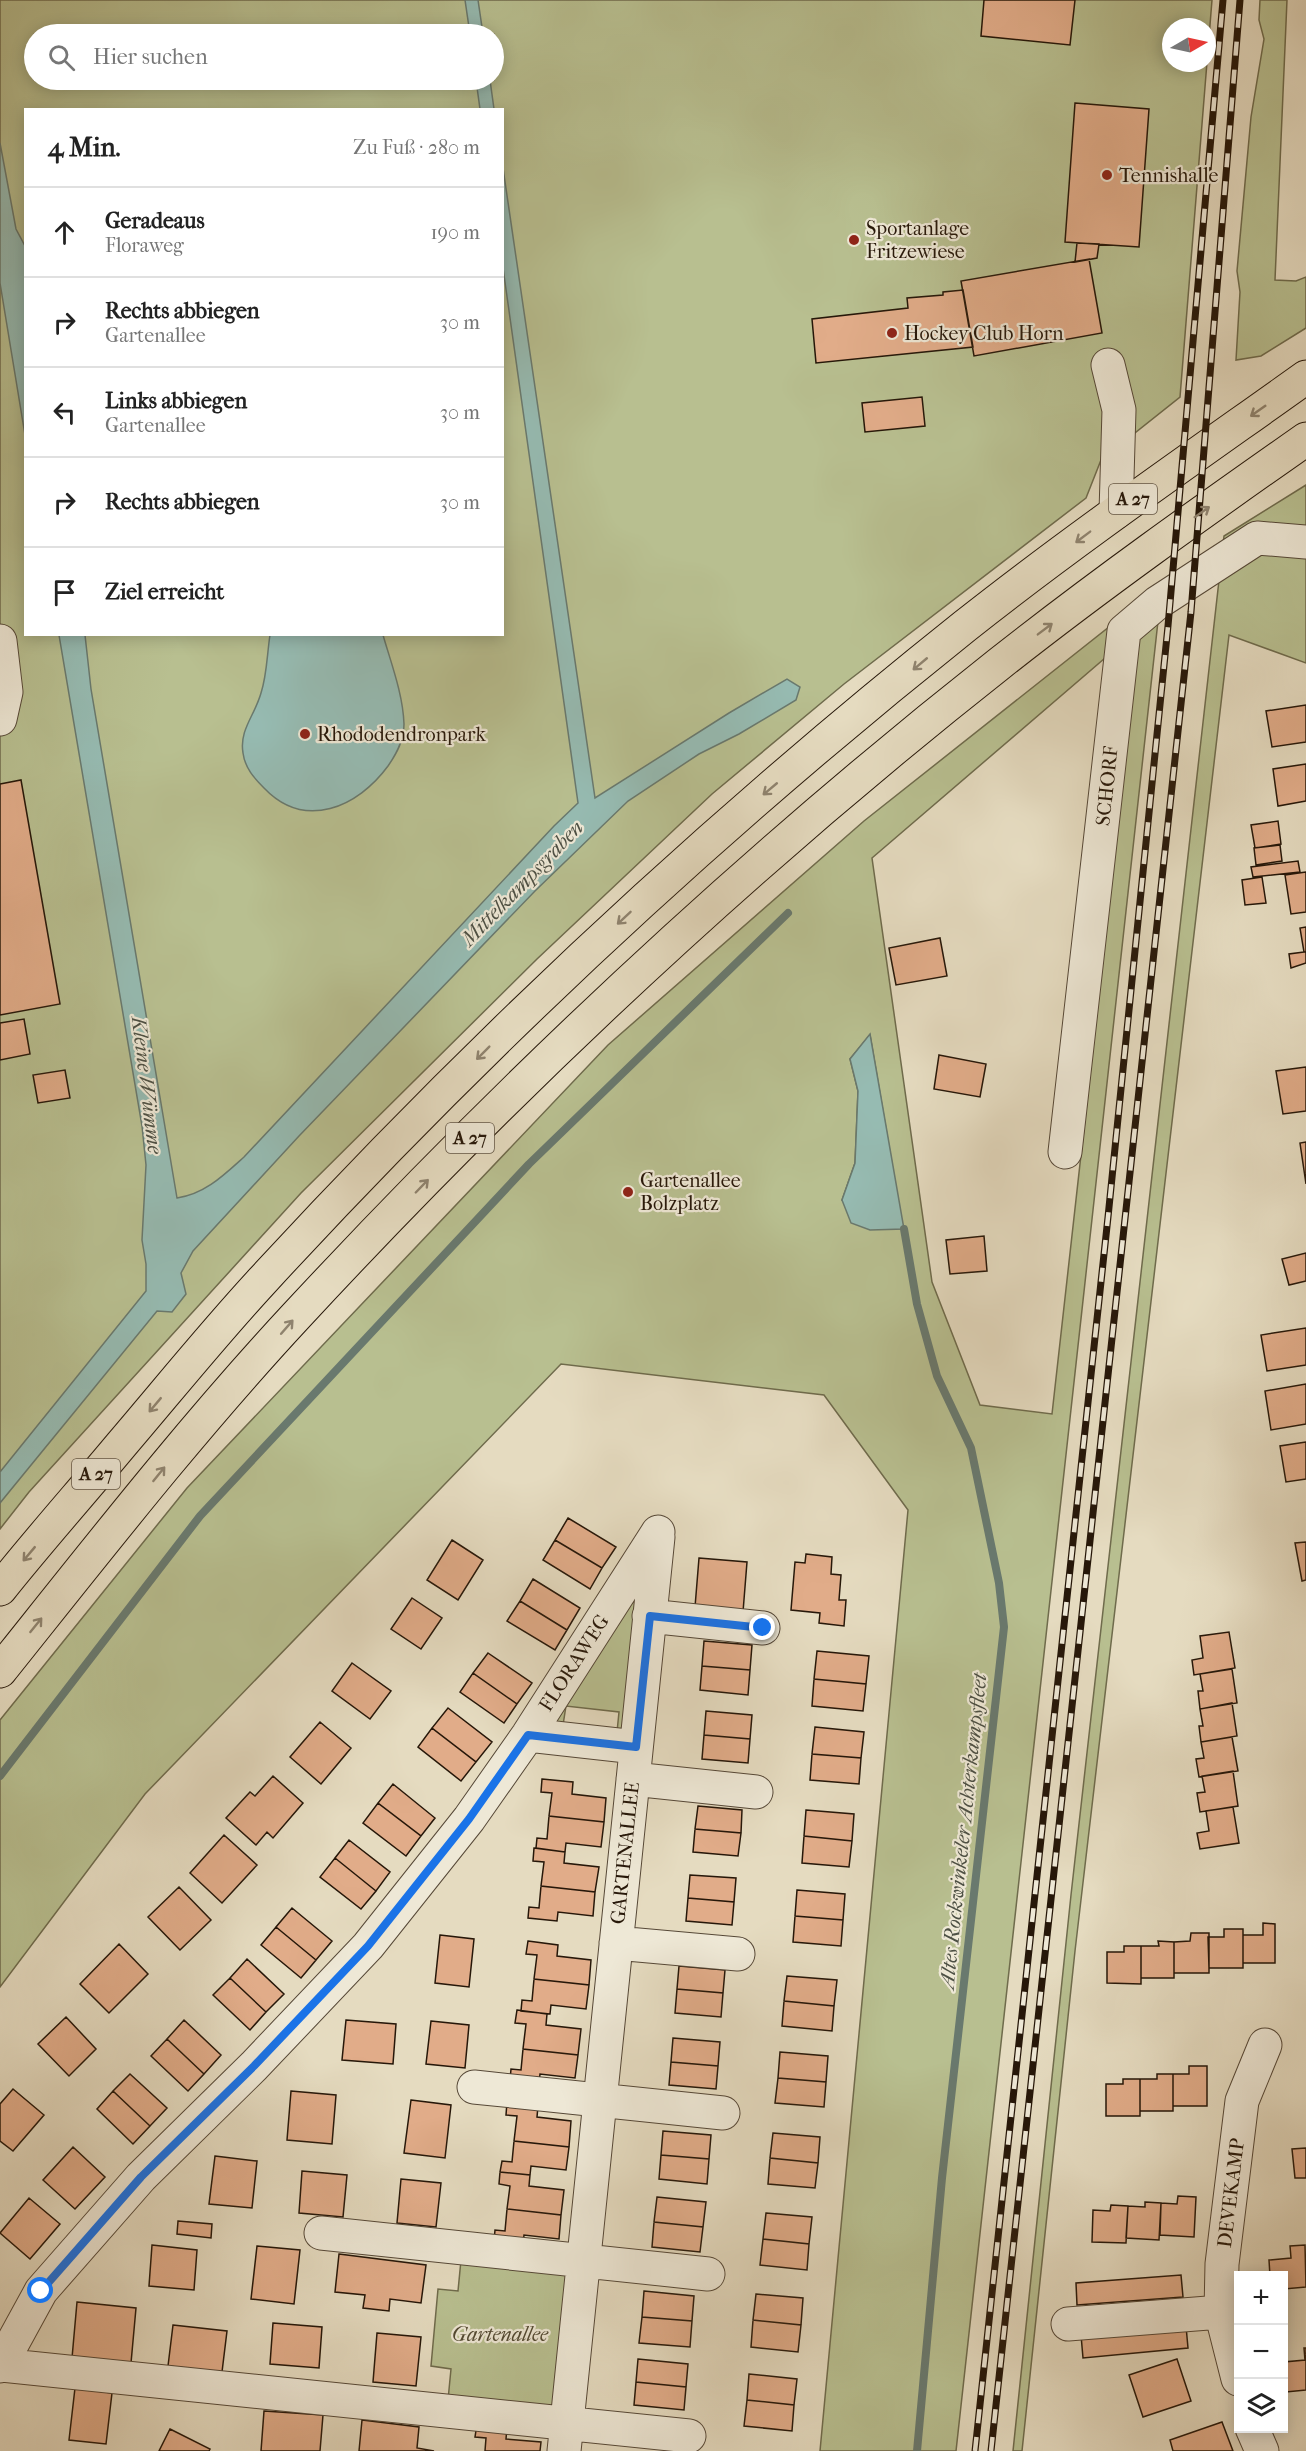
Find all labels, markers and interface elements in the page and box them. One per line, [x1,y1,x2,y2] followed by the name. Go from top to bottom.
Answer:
[1162,18,1216,72] north arrow
[24,24,504,90] search box
[45,41,78,74] icon: search
[93,44,208,70] text: Hier suchen
[48,132,121,163] text: 4 Min.
[353,136,480,159] text: Zu Fuß · 280 m
[1119,164,1219,187] place label: Tennishalle
[1100,168,1114,182] marker: Tennishalle
[105,208,205,234] text: Geradeaus
[48,216,81,249] icon: ahead
[866,217,969,263] place label: Sportanlage Fritzewiese
[430,221,480,244] text: 190 m
[847,233,861,247] marker: Sportanlage Fritzewiese
[105,234,184,257] text: Floraweg
[105,298,260,324] text: Rechts abbiegen
[48,306,81,339] icon: right
[440,311,480,334] text: 30 m
[904,322,1064,345] place label: Hockey Club Horn
[105,324,206,347] text: Gartenallee
[885,326,899,340] marker: Hockey Club Horn
[105,388,247,414] text: Links abbiegen
[48,396,81,429] icon: left
[440,401,480,424] text: 30 m
[1251,405,1267,417] one-way arrow
[105,414,206,437] text: Gartenallee
[1109,484,1157,514] road number: A 27
[48,486,81,519] icon: right
[105,489,260,515] text: Rechts abbiegen
[440,491,480,514] text: 30 m
[1193,506,1209,518] one-way arrow
[1075,531,1091,543] one-way arrow
[48,576,81,609] icon: arrive
[105,579,224,605] text: Ziel erreicht
[1037,623,1053,635] one-way arrow
[913,657,928,671] one-way arrow
[317,723,486,746] place label: Rhododendronpark
[298,727,312,741] marker: Rhododendronpark
[1091,745,1123,827] street label: SCHORF
[762,782,778,795] one-way arrow
[455,815,588,952] water label: Mittelkampsgraben
[616,911,631,925] one-way arrow
[126,1013,167,1156] water label: Kleine Wümme
[476,1046,491,1061] one-way arrow
[446,1123,494,1153] road number: A 27
[640,1169,741,1215] place label: Gartenallee Bolzplatz
[415,1179,430,1194] one-way arrow
[621,1185,635,1199] marker: Gartenallee Bolzplatz
[280,1320,294,1335] one-way arrow
[148,1397,162,1412] one-way arrow
[72,1459,120,1489] road number: A 27
[153,1466,166,1482] one-way arrow
[22,1546,36,1561] one-way arrow
[534,1610,614,1716] street label: FLORAWEG
[749,1614,775,1640] route end
[30,1618,43,1634] one-way arrow
[934,1671,992,1993] water label: Altes Rockwinkeler Achterkampsfleet
[606,1781,644,1925] street label: GARTENALLEE
[1213,2137,1249,2249] street label: DEVEKAMP
[1234,2271,1288,2433] map controls
[1234,2271,1288,2325] button: +
[27,2277,53,2303] route start
[452,2323,549,2346] park label: Gartenallee
[1234,2325,1288,2379] button: −
[1234,2379,1288,2433] button: layers

